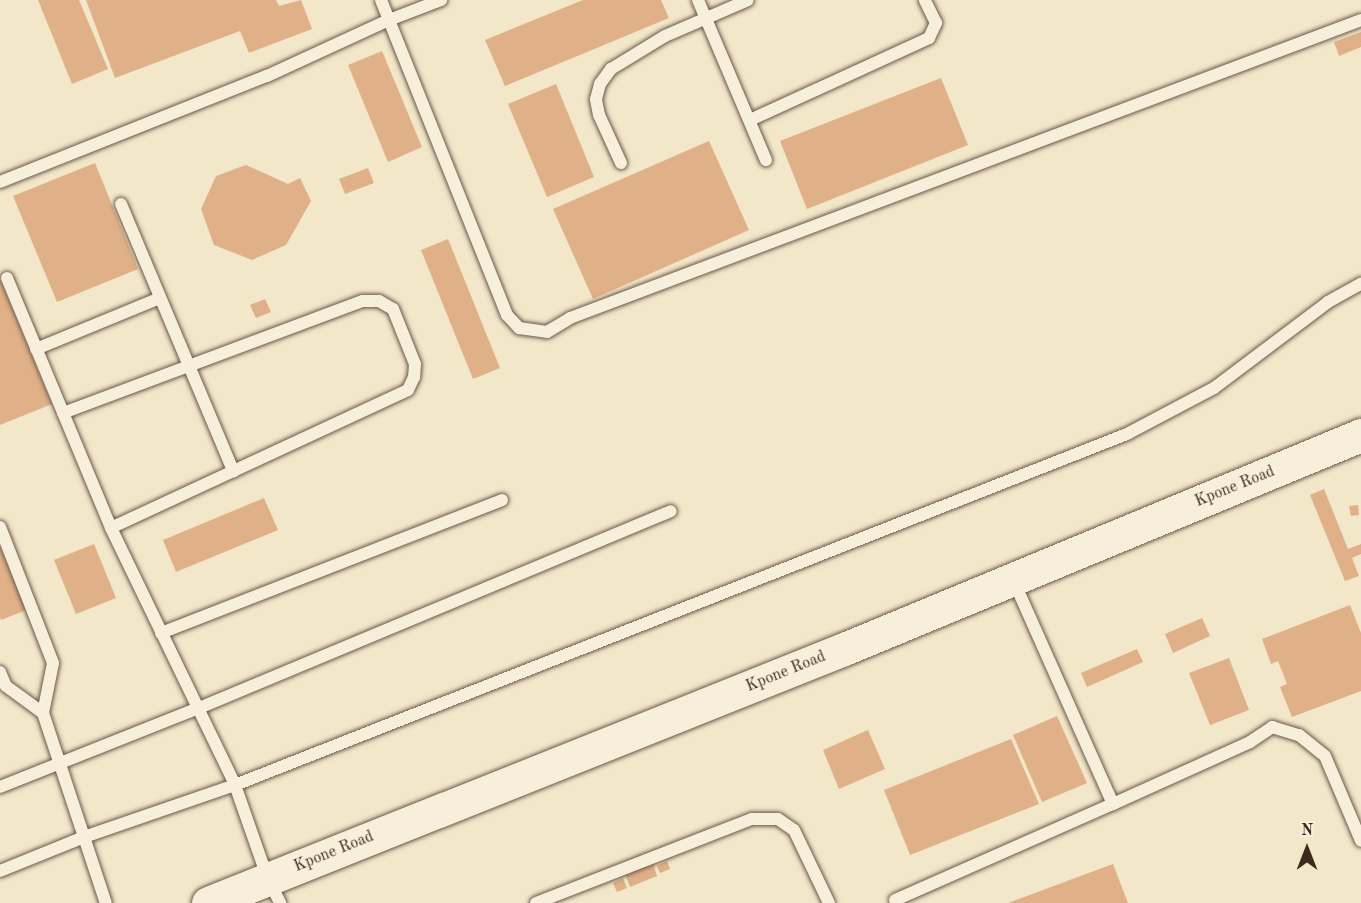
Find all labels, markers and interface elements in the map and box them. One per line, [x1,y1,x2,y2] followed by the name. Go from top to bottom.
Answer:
[1192,462,1278,512] street label: Kpone Road
[743,647,829,697] street label: Kpone Road
[1277,819,1337,879] north arrow
[1301,823,1313,839] text: N
[291,827,377,877] street label: Kpone Road

